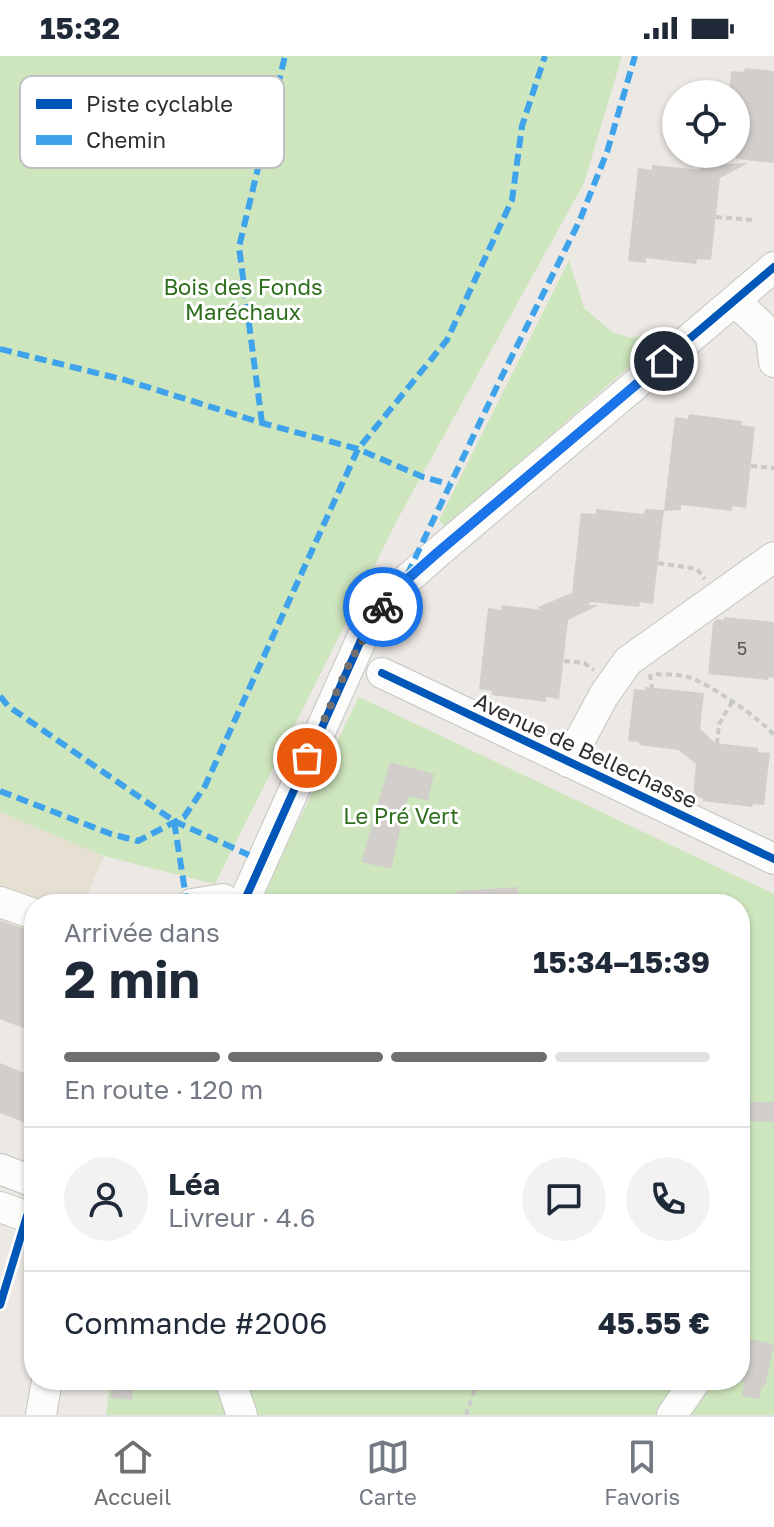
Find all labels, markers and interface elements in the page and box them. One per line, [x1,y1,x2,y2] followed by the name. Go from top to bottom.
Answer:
[40,10,120,46] text: 15:32
[20,76,284,168] legend
[662,80,750,168] map controls
[662,80,750,168] button: locate
[86,90,233,117] text: Piste cyclable
[86,126,166,153] text: Chemin
[163,273,323,325] park label: Bois des Fonds Maréchaux
[630,327,698,395] pin
[642,339,686,383] icon: home
[343,567,423,647] courier
[361,585,405,629] icon: bike
[737,637,747,659] house number: 5
[470,686,702,814] street label: Avenue de Bellechasse
[273,724,341,792] pin
[285,736,329,780] icon: bag
[343,802,459,829] park label: Le Pré Vert
[64,917,220,948] text: Arrivée dans
[533,944,710,980] text: 15:34–15:39
[64,947,200,1009] text: 2 min
[64,1074,263,1105] text: En route · 120 m
[64,1157,148,1241] button: person
[522,1157,606,1241] button: chat
[626,1157,710,1241] button: phone
[168,1166,220,1202] text: Léa
[168,1202,315,1233] text: Livreur · 4.6
[64,1305,327,1341] text: Commande #2006
[598,1305,710,1341] text: 45.55 €
[94,1435,171,1510] tab: Accueil
[359,1435,417,1510] tab: Carte
[604,1435,680,1510] tab: Favoris

